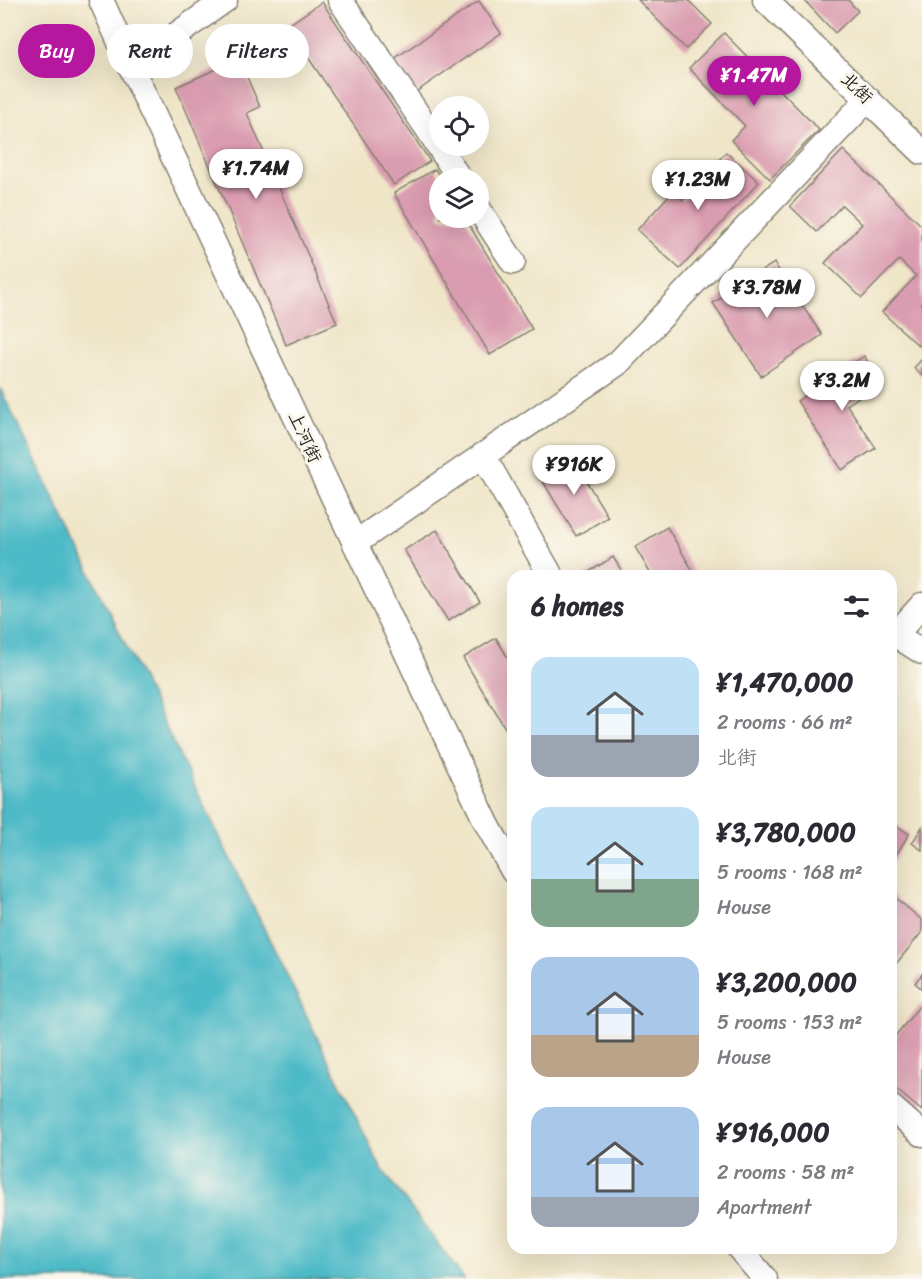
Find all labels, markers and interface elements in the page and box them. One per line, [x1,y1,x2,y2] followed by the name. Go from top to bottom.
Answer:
[18,24,95,78] chip: Buy
[107,24,193,78] chip: Rent
[205,24,309,78] chip: Filters
[705,56,803,107] pin: ¥1.47M
[721,58,787,93] text: ¥1.47M
[833,64,881,112] street label: 北街
[429,96,489,228] map controls
[429,96,489,156] button: locate
[207,149,305,200] pin: ¥1.74M
[223,151,289,186] text: ¥1.74M
[649,160,747,211] pin: ¥1.23M
[666,162,730,197] text: ¥1.23M
[429,168,489,228] button: layers
[718,268,816,319] pin: ¥3.78M
[733,270,801,305] text: ¥3.78M
[800,361,884,412] pin: ¥3.2M
[814,363,870,398] text: ¥3.2M
[279,406,331,468] street label: 上河街
[532,445,616,496] pin: ¥916K
[546,447,602,482] text: ¥916K
[531,583,623,629] text: 6 homes
[840,590,873,623] icon: filters
[717,659,853,705] text: ¥1,470,000
[579,681,651,753] icon: home
[717,705,853,740] text: 2 rooms · 66 m²
[717,740,757,775] text: 北街
[717,809,856,855] text: ¥3,780,000
[579,831,651,903] icon: home
[717,855,863,890] text: 5 rooms · 168 m²
[717,890,771,925] text: House
[717,959,857,1005] text: ¥3,200,000
[579,981,651,1053] icon: home
[717,1005,862,1040] text: 5 rooms · 153 m²
[717,1040,771,1075] text: House
[717,1109,830,1155] text: ¥916,000
[579,1131,651,1203] icon: home
[717,1155,854,1190] text: 2 rooms · 58 m²
[717,1190,811,1225] text: Apartment

